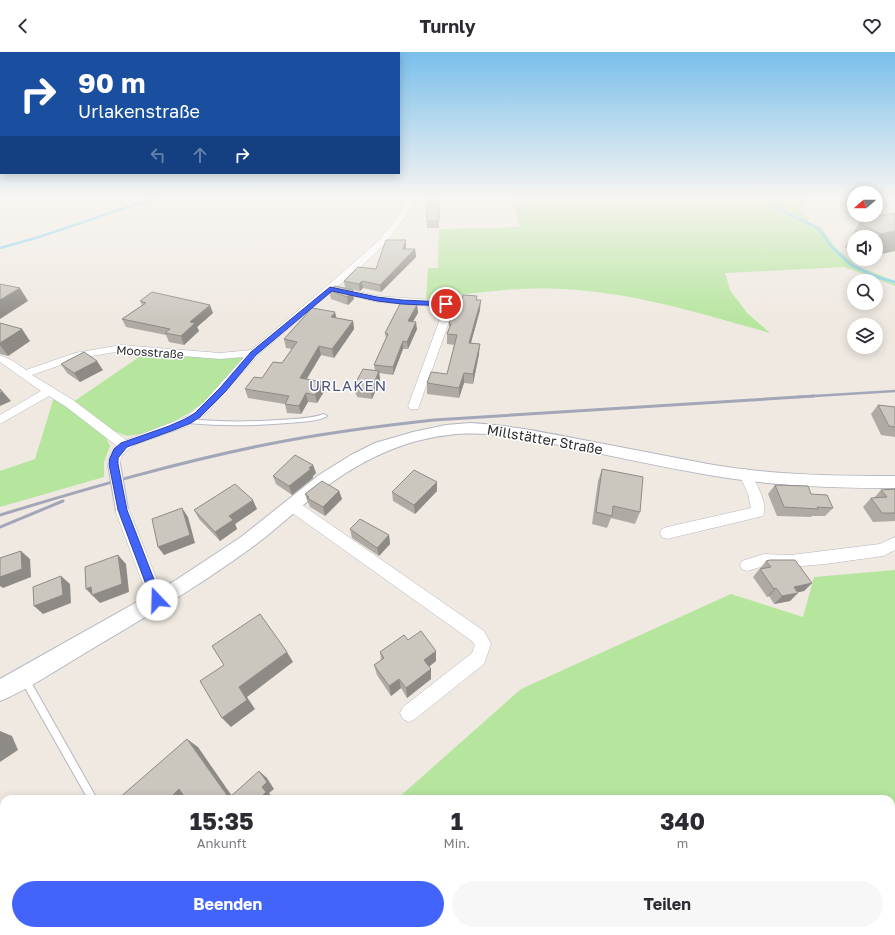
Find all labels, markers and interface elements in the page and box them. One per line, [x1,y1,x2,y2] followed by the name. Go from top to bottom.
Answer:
[12,15,34,37] icon: back
[419,15,476,37] text: Turnly
[861,15,883,37] icon: heart
[78,66,145,99] text: 90 m
[12,68,64,120] icon: right
[78,100,200,122] text: Urlakenstraße
[147,144,169,166] icon: left
[189,144,211,166] icon: ahead
[231,144,253,166] icon: right
[847,186,883,222] north arrow
[847,186,883,354] map controls
[847,230,883,266] button: sound
[847,274,883,310] button: search
[429,287,463,321] pin
[435,293,457,315] icon: arrive
[847,318,883,354] button: layers
[116,342,184,362] street label: Moosstraße
[309,376,387,394] district label: URLAKEN
[486,420,604,458] street label: Millstätter Straße
[136,579,178,621] position arrow
[190,806,254,835] text: 15:35
[451,806,463,835] text: 1
[660,806,705,835] text: 340
[197,835,247,851] text: Ankunft
[444,835,470,851] text: Min.
[677,835,688,851] text: m
[12,881,444,927] button: Beenden
[452,881,883,927] button: Teilen

